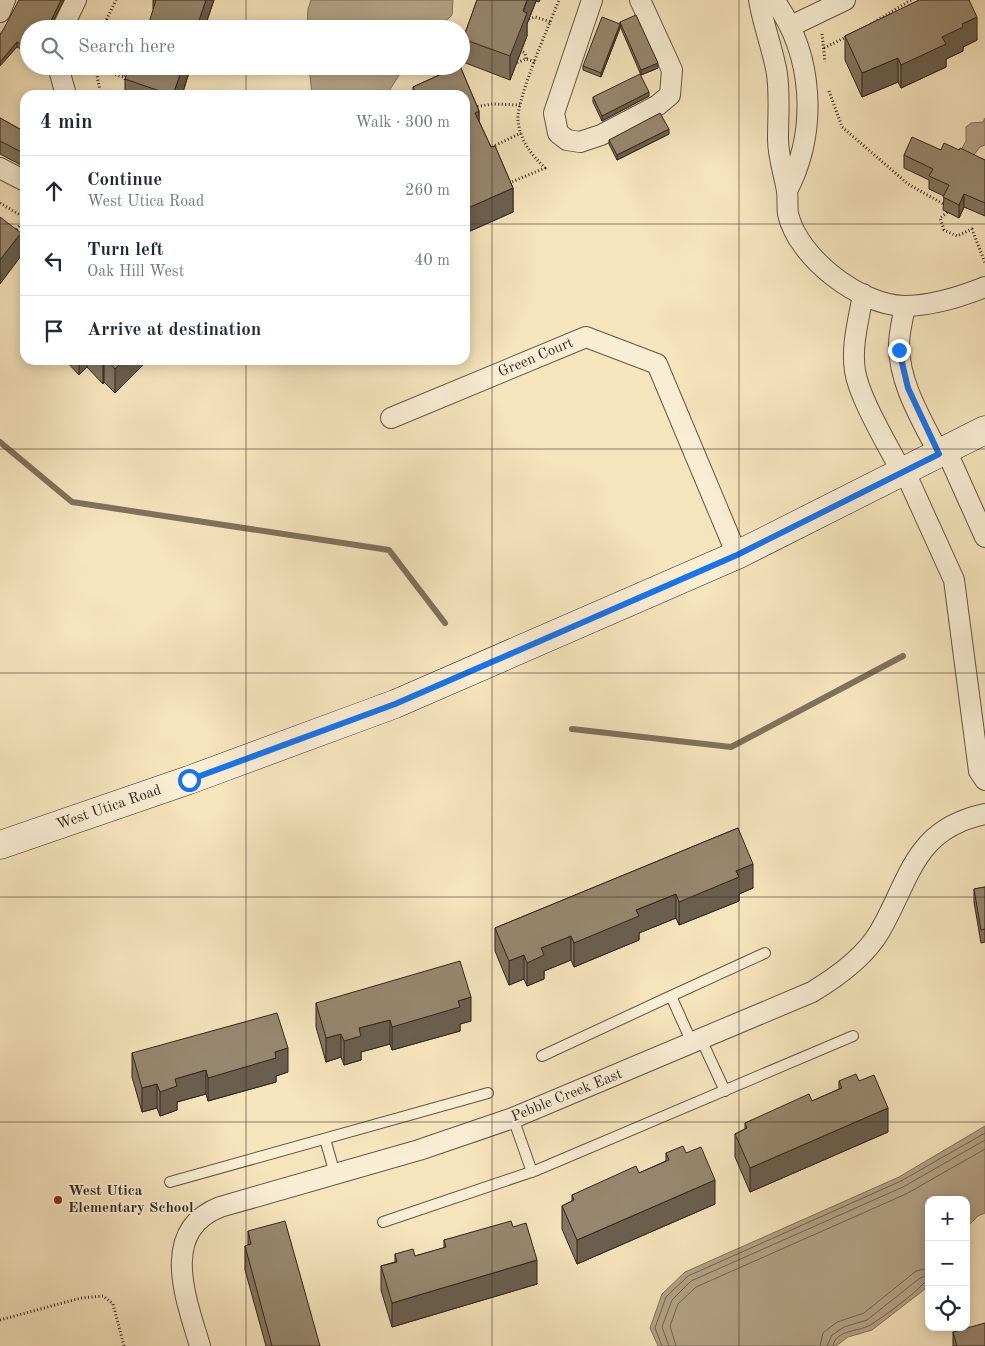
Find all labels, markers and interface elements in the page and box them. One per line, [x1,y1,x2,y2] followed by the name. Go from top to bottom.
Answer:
[20,20,470,75] search box
[38,34,66,62] icon: search
[78,38,175,57] text: Search here
[40,112,93,133] text: 4 min
[355,115,450,131] text: Walk · 300 m
[87,171,162,190] text: Continue
[40,177,68,205] icon: ahead
[405,183,450,199] text: 260 m
[87,194,204,210] text: West Utica Road
[87,241,164,260] text: Turn left
[40,247,68,275] icon: left
[414,253,450,269] text: 40 m
[87,264,184,280] text: Oak Hill West
[40,317,68,345] icon: arrive
[87,321,261,340] text: Arrive at destination
[496,335,576,381] street label: Green Court
[888,339,911,362] route end
[178,769,201,792] route start
[55,783,164,833] street label: West Utica Road
[509,1067,625,1125] street label: Pebble Creek East
[68,1184,194,1216] place label: West Utica Elementary School
[52,1194,64,1206] marker: West Utica Elementary School
[925,1196,970,1331] map controls
[925,1196,970,1241] button: +
[925,1241,970,1286] button: −
[925,1286,970,1331] button: locate

